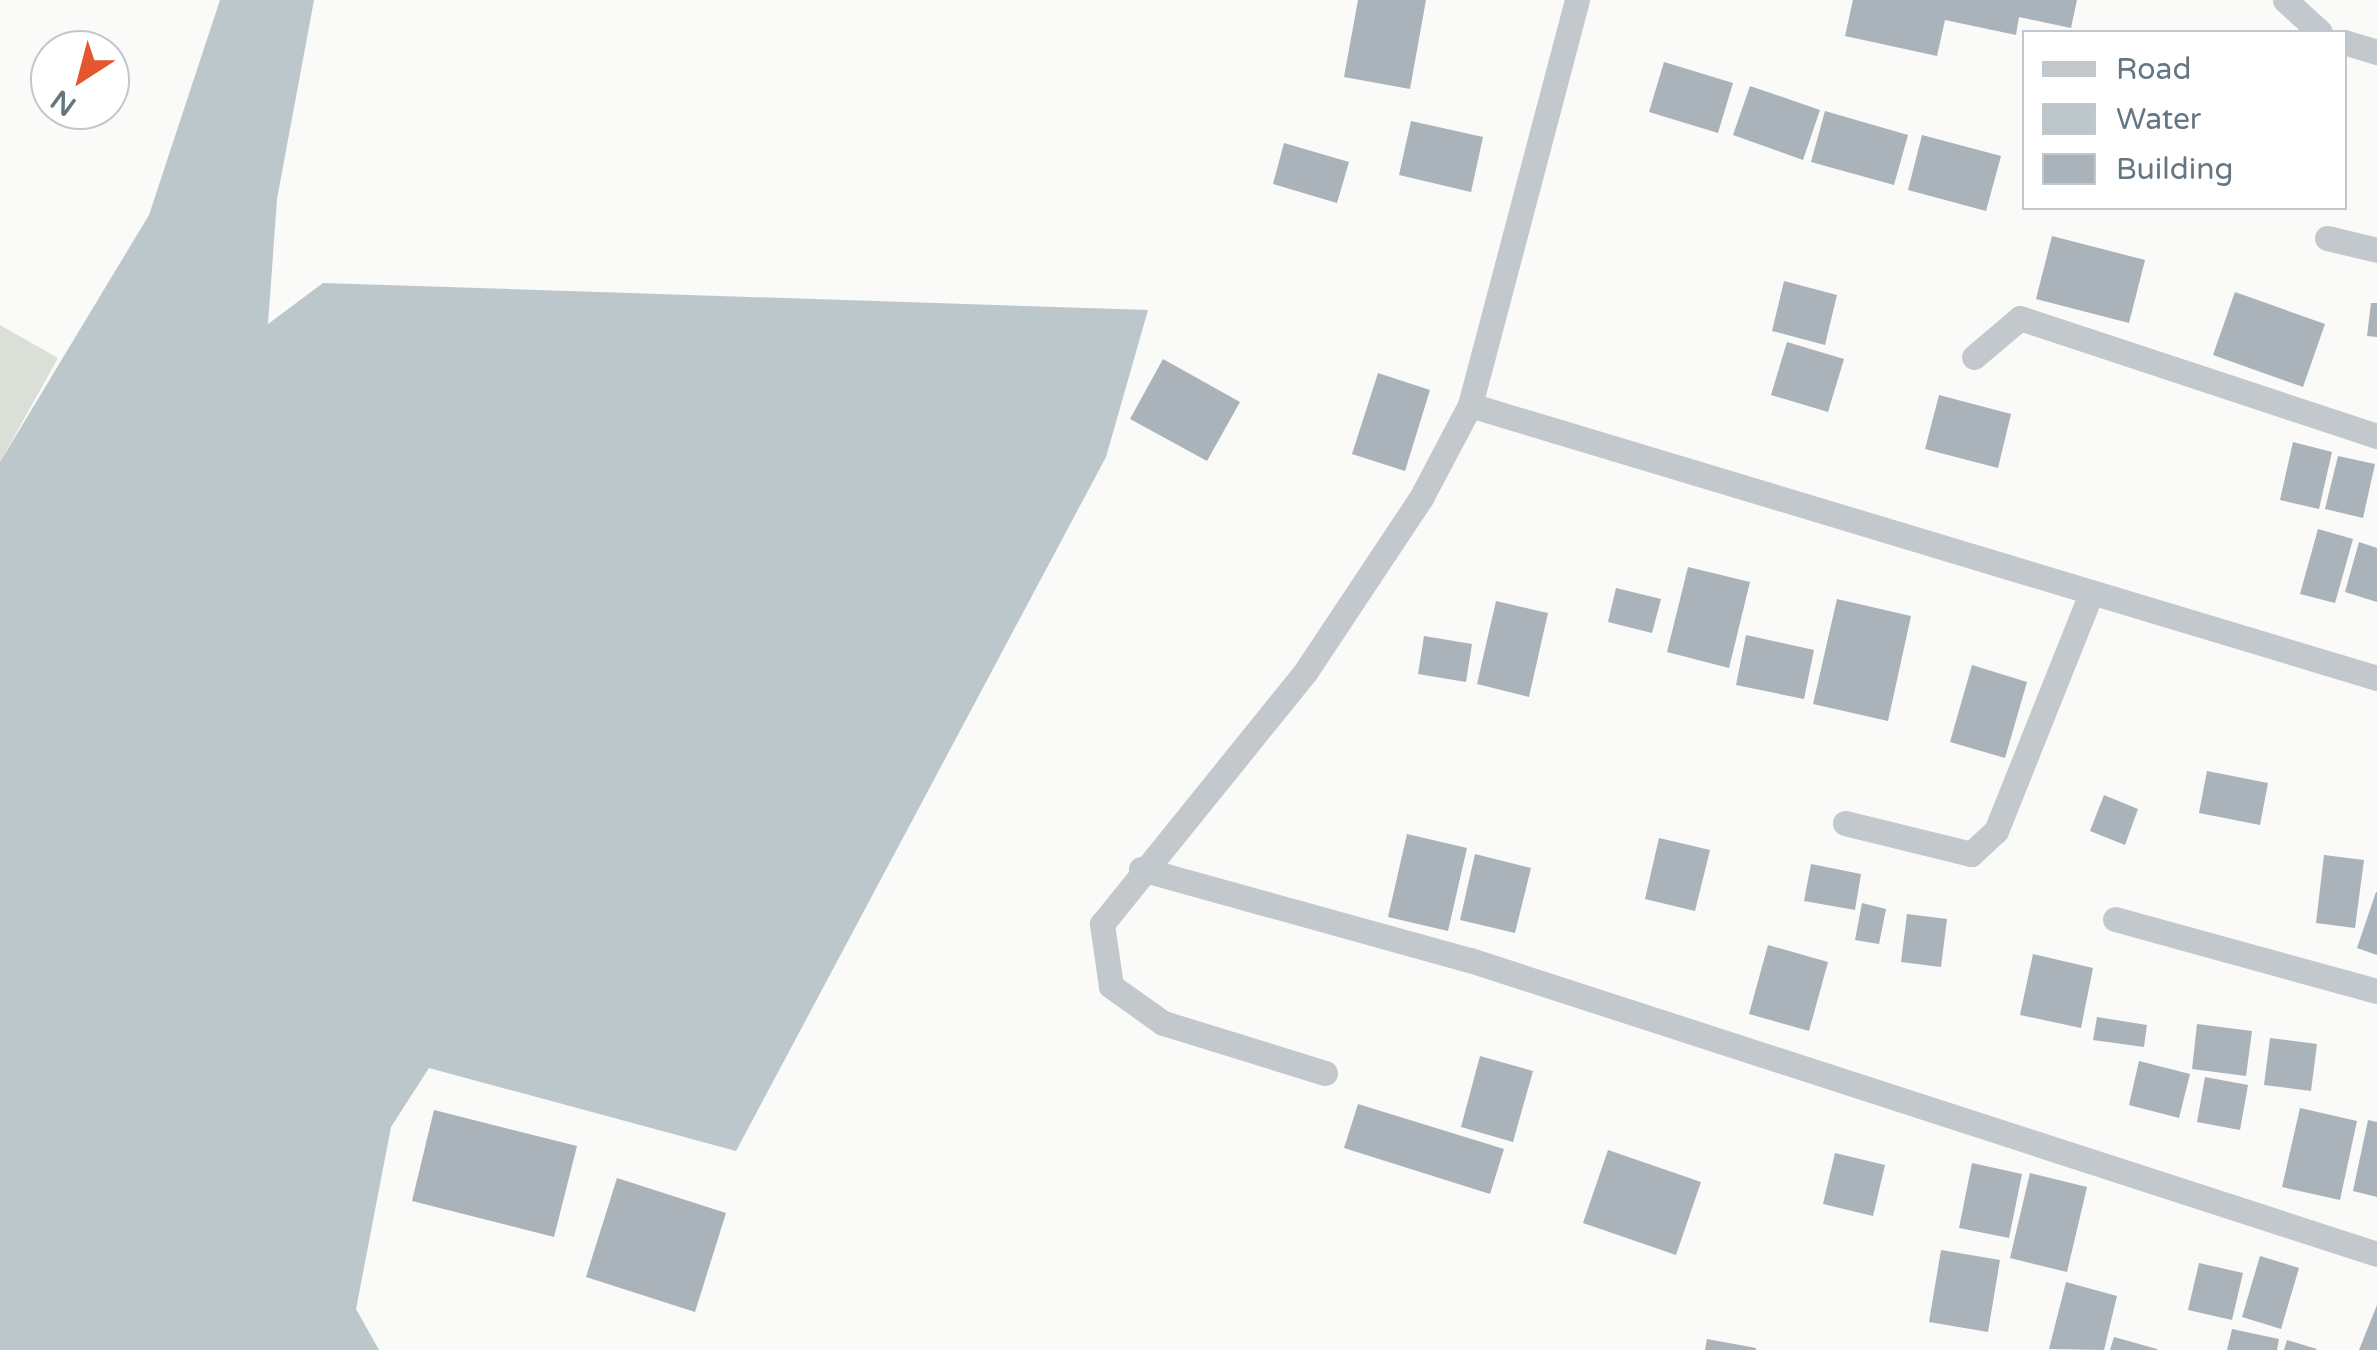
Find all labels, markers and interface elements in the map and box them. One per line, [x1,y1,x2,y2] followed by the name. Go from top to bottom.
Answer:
[30,30,130,130] north arrow
[2022,30,2347,210] legend
[2116,51,2191,88] text: Road
[44,82,83,123] text: N
[2116,101,2201,138] text: Water
[2116,151,2233,188] text: Building

